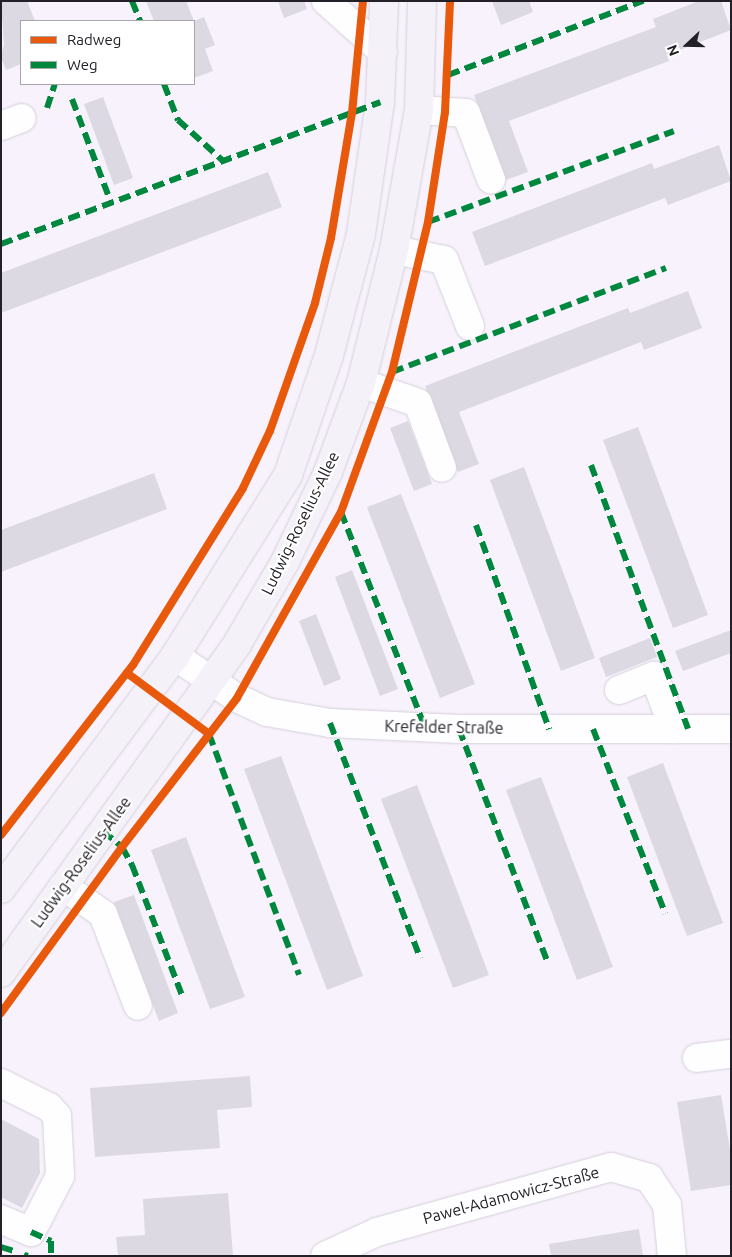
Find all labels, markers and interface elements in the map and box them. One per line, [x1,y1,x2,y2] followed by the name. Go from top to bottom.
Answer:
[20,20,195,85] legend
[662,20,712,70] north arrow
[67,31,121,48] text: Radweg
[664,43,682,58] text: N
[67,56,98,73] text: Weg
[257,448,343,598] street label: Ludwig-Roselius-Allee
[384,716,504,738] street label: Krefelder Straße
[27,793,135,931] street label: Ludwig-Roselius-Allee
[421,1162,601,1228] street label: Pawel-Adamowicz-Straße

